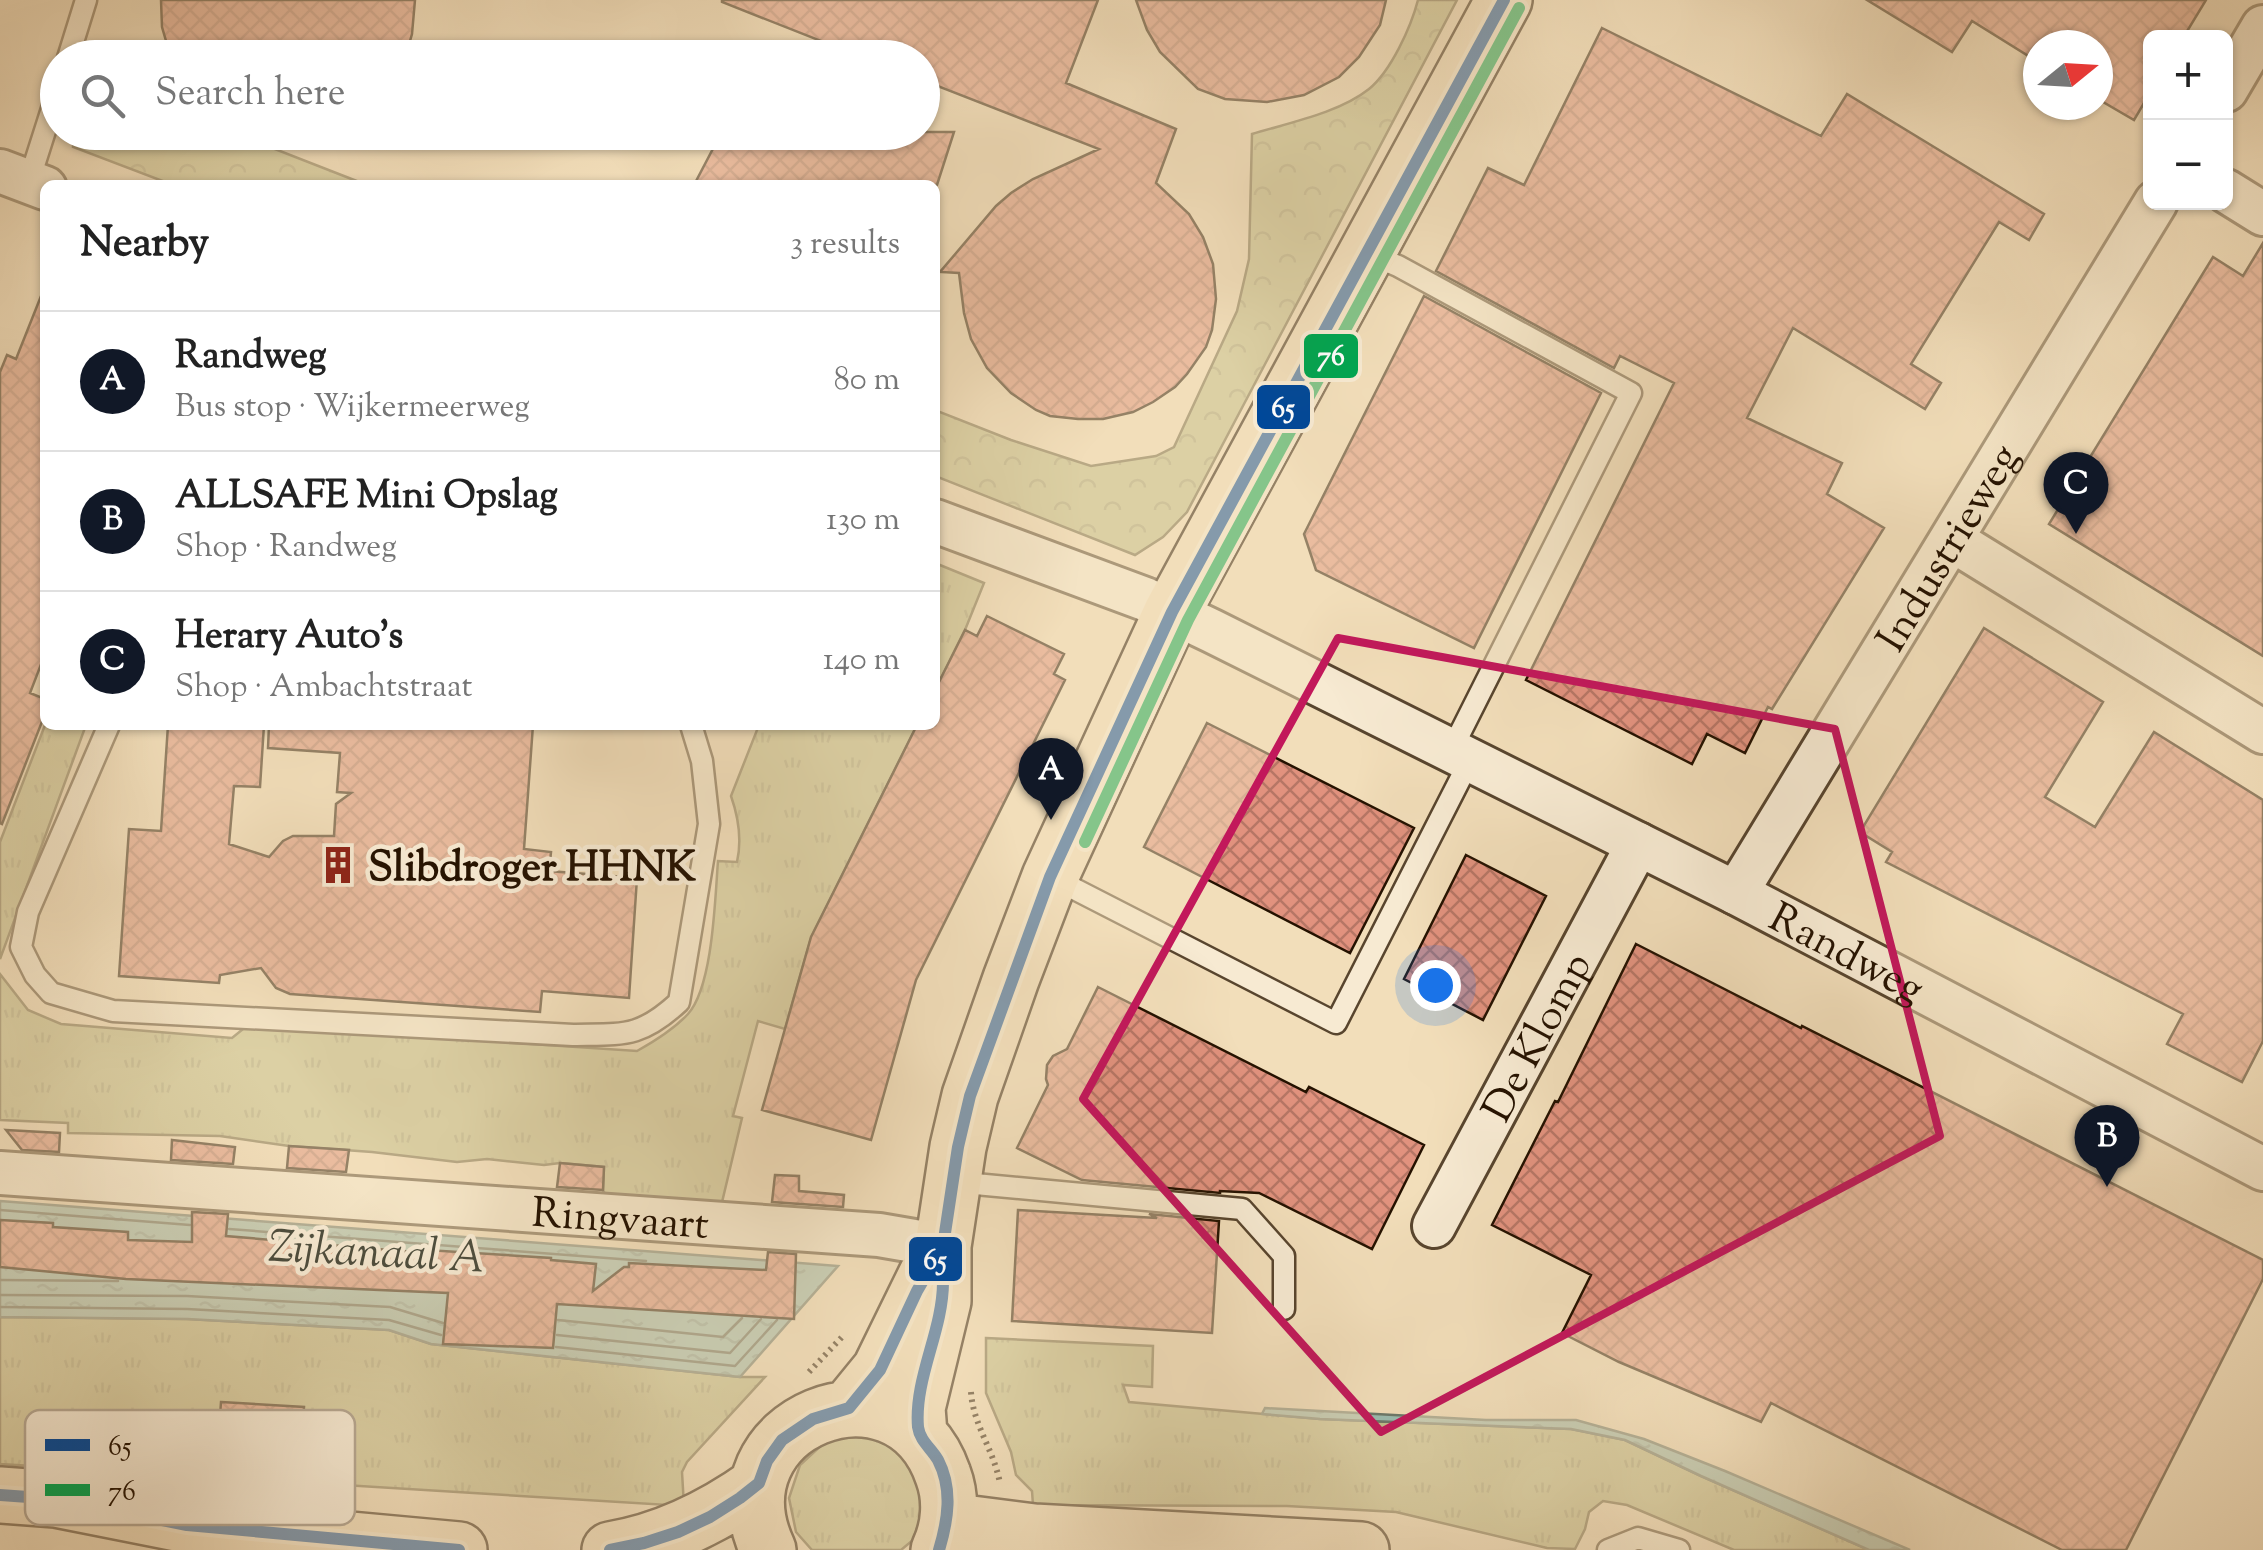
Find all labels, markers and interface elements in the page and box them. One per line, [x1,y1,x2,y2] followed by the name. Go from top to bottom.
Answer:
[2023,30,2113,120] north arrow
[2143,30,2233,210] map controls
[2143,30,2233,120] button: +
[40,40,940,150] search box
[75,68,130,123] icon: search
[155,68,346,122] text: Search here
[2143,120,2233,210] button: −
[80,215,209,275] text: Nearby
[790,222,900,268] text: 3 results
[175,331,327,385] text: Randweg
[1302,332,1360,380] line badge: 76
[1317,338,1345,378] text: 76
[100,358,125,404] text: A
[834,358,900,404] text: 80 m
[1255,383,1312,431] line badge: 65
[175,385,530,431] text: Bus stop · Wijkermeerweg
[1271,390,1295,430] text: 65
[1864,434,2037,665] street label: Industrieweg
[2044,452,2108,534] pin: C
[175,471,558,525] text: ALLSAFE Mini Opslag
[102,498,123,544] text: B
[826,498,900,544] text: 130 m
[175,525,397,571] text: Shop · Randweg
[175,611,403,665] text: Herary Auto's
[100,638,125,684] text: C
[823,638,900,684] text: 140 m
[175,665,472,711] text: Shop · Ambachtstraat
[1018,738,1084,820] pin: A
[368,840,697,900] place label: Slibdroger HHNK
[317,844,359,886] building icon: Slibdroger HHNK
[1757,890,1933,1021] street label: Randweg
[1470,943,1610,1134] street label: De Klomp
[1410,960,1461,1011] your location
[2074,1104,2140,1187] pin: B
[530,1186,711,1258] street label: Ringvaart
[266,1217,485,1294] water label: Zijkanaal A
[907,1235,964,1283] line badge: 65
[923,1242,947,1282] text: 65
[25,1410,355,1525] legend
[108,1428,132,1468] text: 65
[108,1473,136,1513] text: 76

